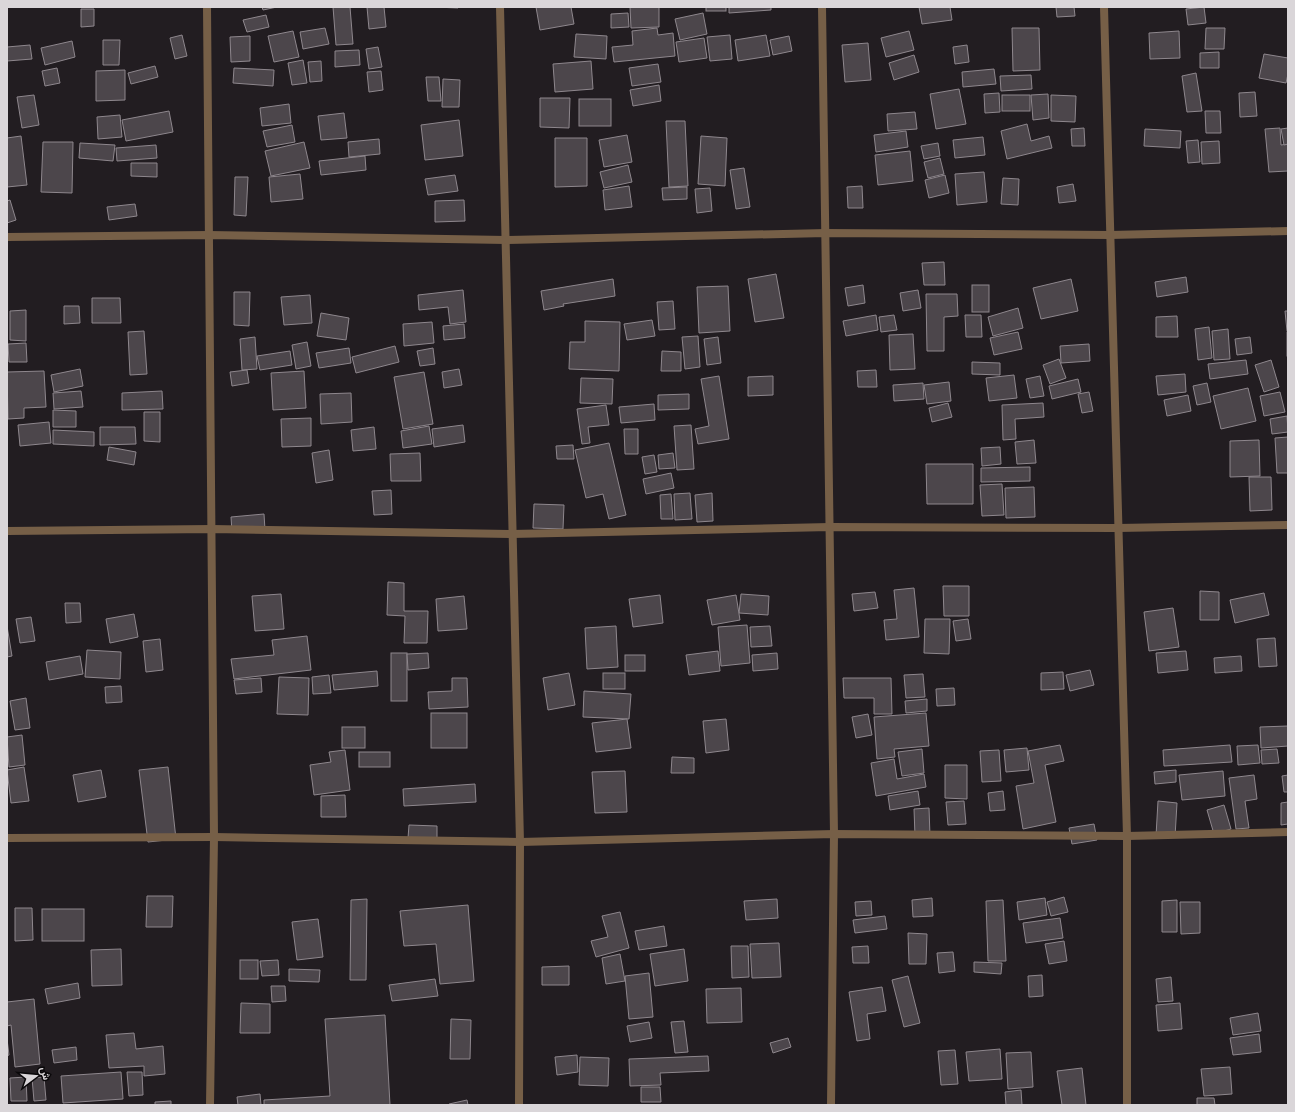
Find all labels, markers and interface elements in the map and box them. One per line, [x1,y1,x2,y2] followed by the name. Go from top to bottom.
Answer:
[16,1056,56,1096] north arrow
[37,1065,54,1082] text: ش

